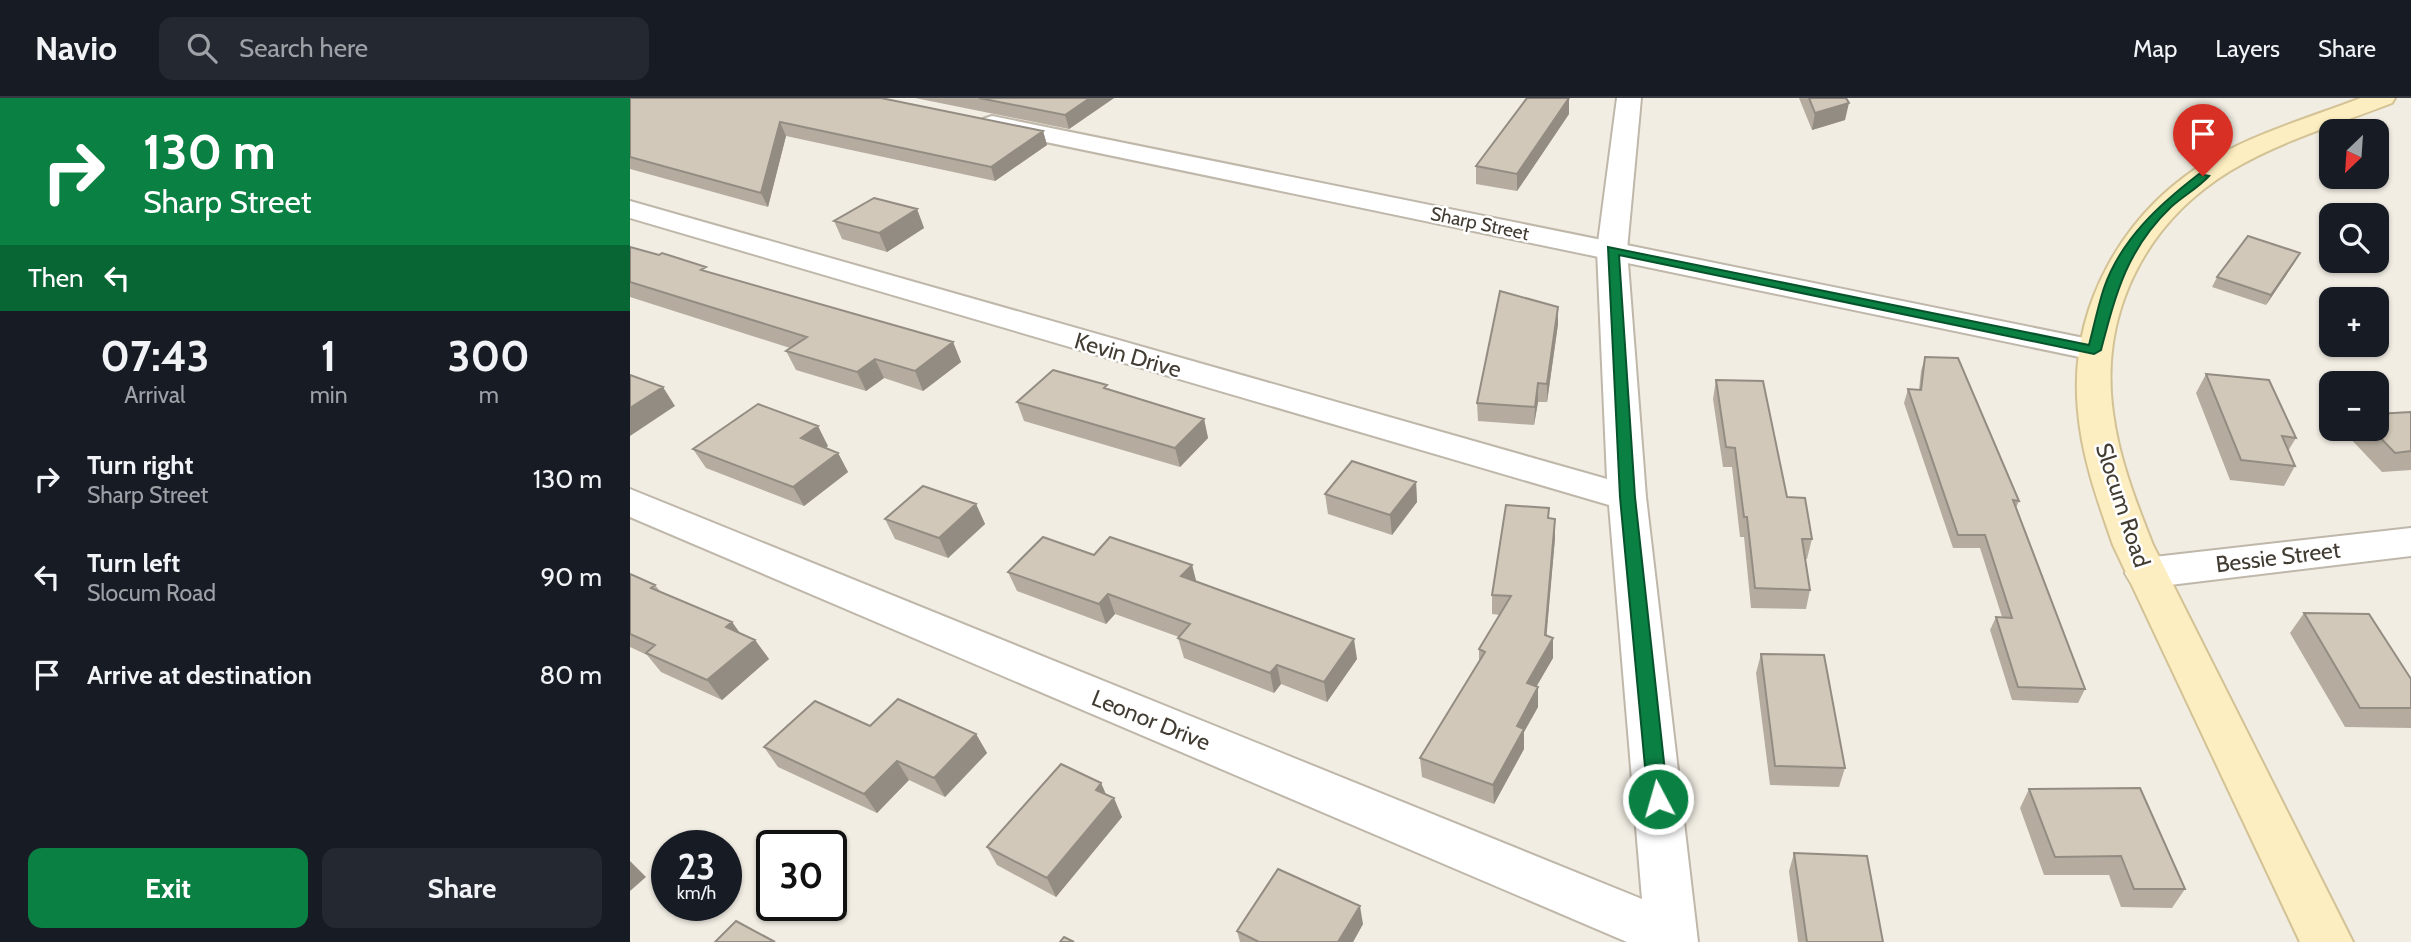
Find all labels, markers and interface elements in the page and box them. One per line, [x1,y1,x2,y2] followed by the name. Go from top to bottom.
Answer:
[159,17,649,80] search box
[35,28,117,68] text: Navio
[183,29,221,67] icon: search
[239,32,368,64] text: Search here
[2133,34,2177,63] text: Map
[2215,34,2280,63] text: Layers
[2318,34,2376,63] text: Share
[2173,104,2233,176] pin
[2184,115,2222,153] icon: arrive
[2319,119,2389,189] north arrow
[2319,119,2389,441] map controls
[143,122,276,181] text: 130 m
[28,126,119,217] icon: right
[143,182,312,221] text: Sharp Street
[1429,202,1532,245] street label: Sharp Street
[2319,203,2389,273] button: search
[98,259,136,297] icon: left
[28,262,84,294] text: Then
[2319,287,2389,357] button: +
[1071,326,1185,384] street label: Kevin Drive
[100,330,209,382] text: 07:43
[321,330,336,382] text: 1
[448,330,530,382] text: 300
[2319,371,2389,441] button: −
[124,381,185,409] text: Arrival
[310,381,348,409] text: min
[479,381,499,409] text: m
[2090,439,2156,571] street label: Slocum Road
[87,449,193,481] text: Turn right
[28,460,66,498] icon: right
[533,463,602,495] text: 130 m
[87,481,208,509] text: Sharp Street
[2214,535,2342,579] street label: Bessie Street
[87,547,180,579] text: Turn left
[28,558,66,596] icon: left
[540,561,602,593] text: 90 m
[87,579,216,607] text: Slocum Road
[28,656,66,694] icon: arrive
[87,659,312,691] text: Arrive at destination
[539,659,602,691] text: 80 m
[1088,684,1215,757] street label: Leonor Drive
[1621,762,1695,836] position arrow
[756,830,847,921] speed limit sign: 30
[678,845,715,888] text: 23
[28,848,308,928] button: Exit
[322,848,602,928] button: Share
[677,882,716,904] text: km/h

